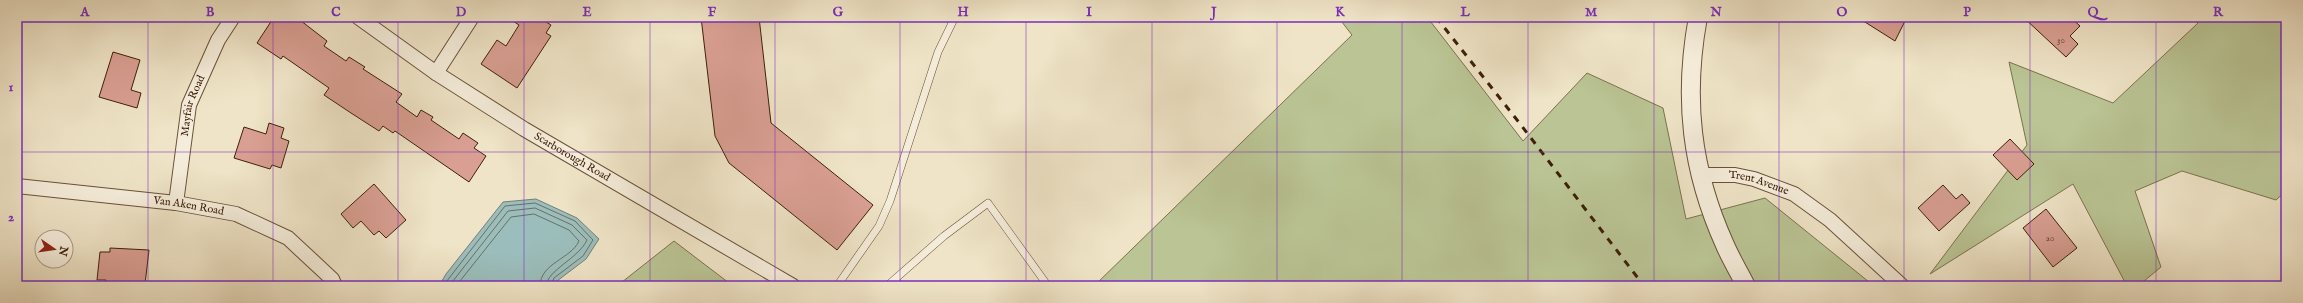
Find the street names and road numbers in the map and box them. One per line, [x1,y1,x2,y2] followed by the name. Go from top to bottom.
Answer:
[178,73,208,137] street label: Mayfair Road
[532,129,613,185] street label: Scarborough Road
[1729,168,1791,198] street label: Trent Avenue
[152,194,225,219] street label: Van Aken Road

